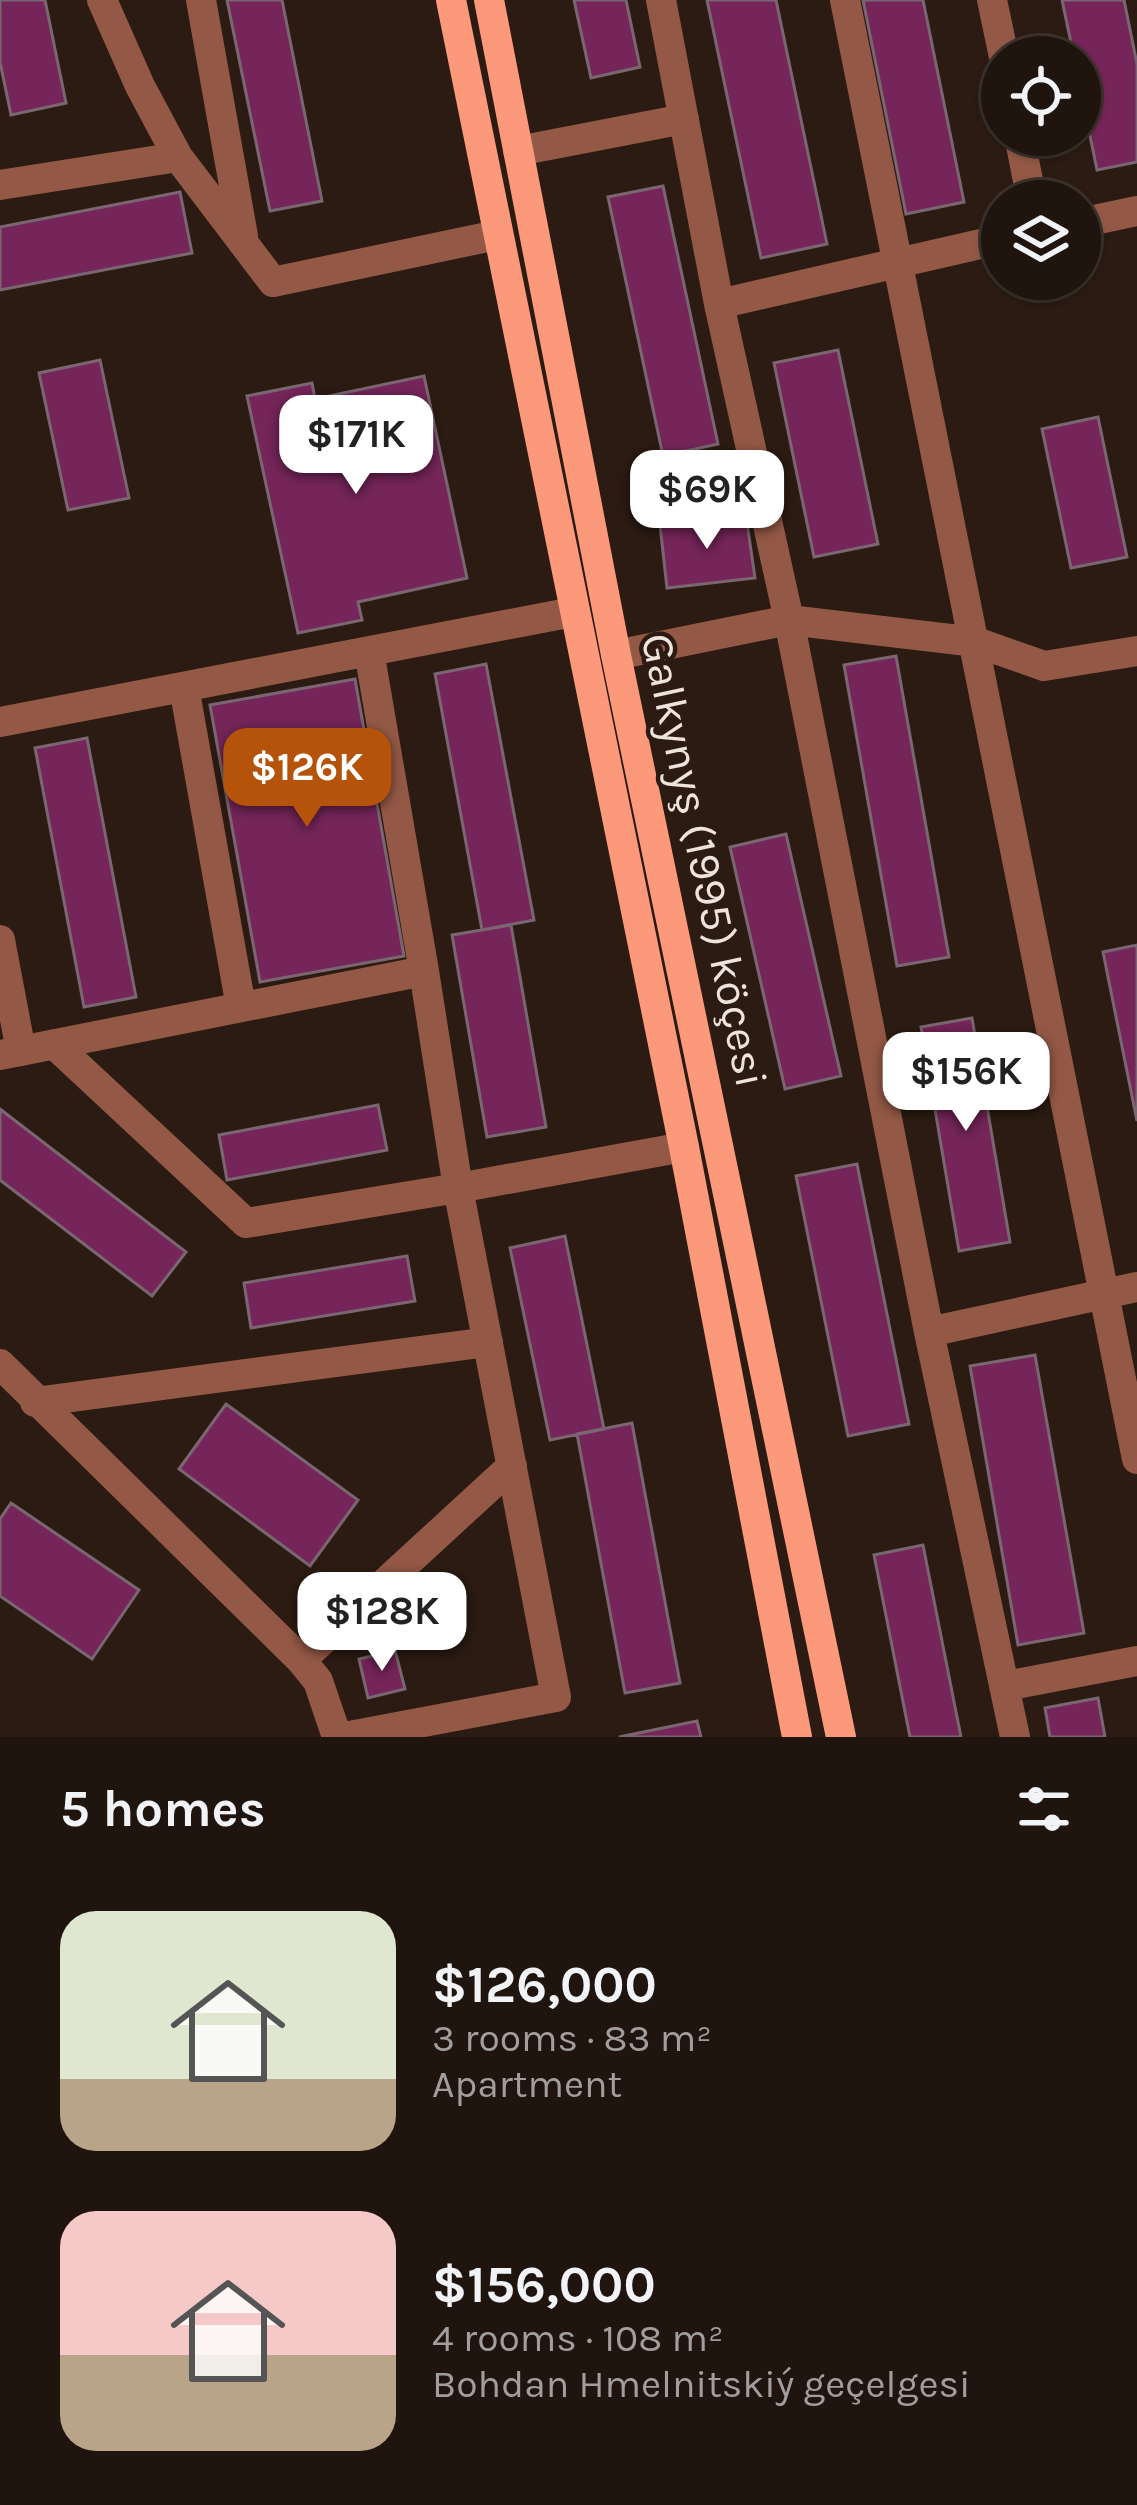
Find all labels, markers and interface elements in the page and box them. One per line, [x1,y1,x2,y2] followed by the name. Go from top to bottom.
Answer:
[981,36,1101,300] map controls
[981,36,1101,156] button: locate
[981,180,1101,300] button: layers
[272,395,440,497] pin: $171K
[306,411,406,457] text: $171K
[636,450,778,552] pin: $69K
[657,466,757,512] text: $69K
[629,628,778,1092] street label: Galkynyş (1995) köçesi
[223,728,391,830] pin: $126K
[250,744,364,790] text: $126K
[882,1032,1050,1134] pin: $156K
[910,1048,1022,1094] text: $156K
[298,1572,466,1674] pin: $128K
[324,1588,440,1634] text: $128K
[1011,1776,1077,1842] icon: filters
[60,1779,266,1839] text: 5 homes
[432,1955,657,2015] text: $126,000
[156,1959,300,2103] icon: home
[432,2015,712,2061] text: 3 rooms · 83 m²
[432,2061,622,2107] text: Apartment
[432,2255,656,2315] text: $156,000
[156,2259,300,2403] icon: home
[432,2315,724,2361] text: 4 rooms · 108 m²
[432,2361,971,2407] text: Bohdan Hmelnitskiý geçelgesi

